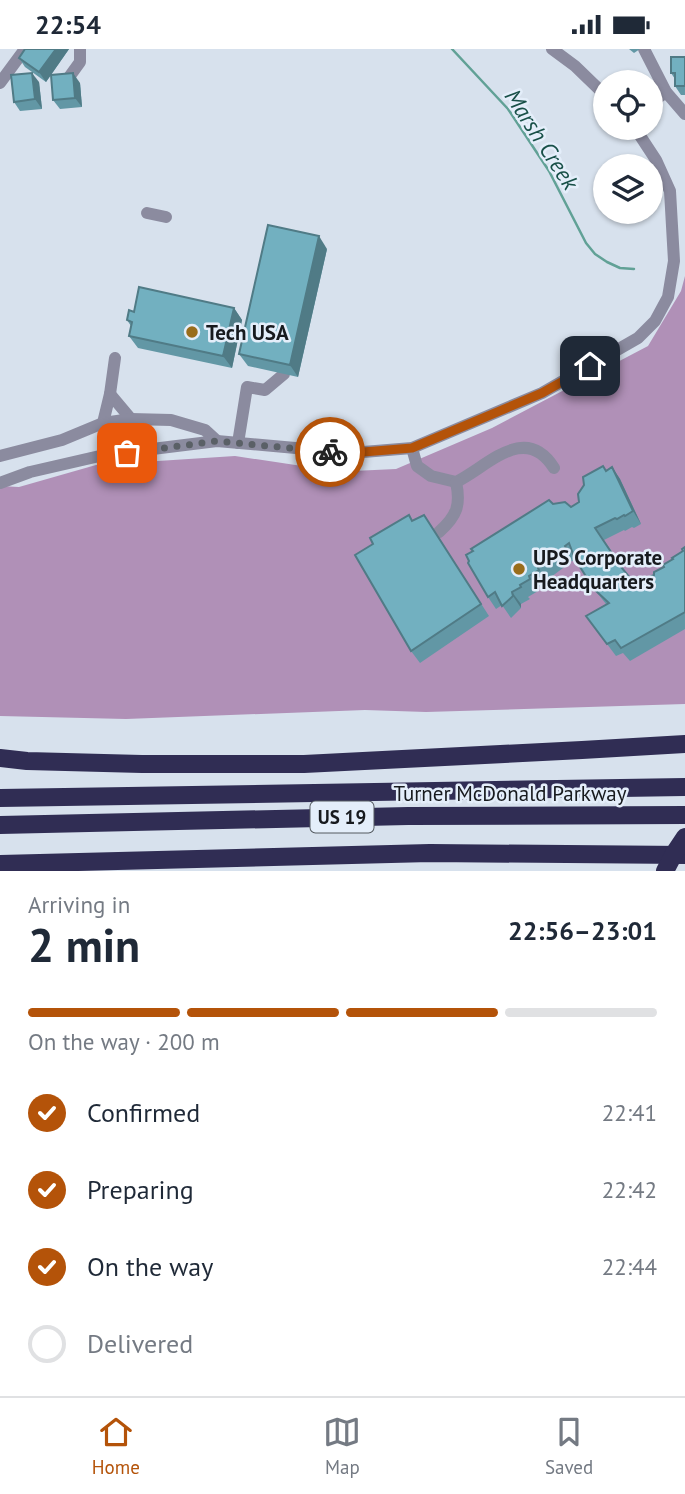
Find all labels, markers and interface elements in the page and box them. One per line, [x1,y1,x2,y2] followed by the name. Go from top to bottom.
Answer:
[35,8,101,41] text: 22:54
[593,70,663,224] map controls
[593,70,663,140] button: locate
[499,83,586,196] water label: Marsh Creek
[593,154,663,224] button: layers
[206,319,289,346] place label: Tech USA
[184,324,200,340] marker: Tech USA
[560,336,620,396] pin
[571,347,609,385] icon: home
[295,417,365,487] courier
[97,423,157,483] pin
[311,433,349,471] icon: bike
[108,434,146,472] icon: bag
[533,544,662,595] place label: UPS Corporate Headquarters
[511,561,527,577] marker: UPS Corporate Headquarters
[393,780,627,807] street label: Turner McDonald Parkway
[310,801,374,832] road number: US 19
[28,890,130,919] text: Arriving in
[508,914,657,947] text: 22:56–23:01
[28,915,140,975] text: 2 min
[28,1027,220,1056] text: On the way · 200 m
[28,1094,66,1132] icon: check
[87,1096,200,1129] text: Confirmed
[602,1098,657,1127] text: 22:41
[28,1171,66,1209] icon: check
[87,1173,194,1206] text: Preparing
[602,1175,657,1204] text: 22:42
[28,1248,66,1286] icon: check
[87,1250,213,1283] text: On the way
[602,1252,657,1281] text: 22:44
[87,1327,193,1360] text: Delivered
[92,1413,140,1479] tab: Home
[323,1413,361,1479] tab: Map
[545,1413,593,1479] tab: Saved

